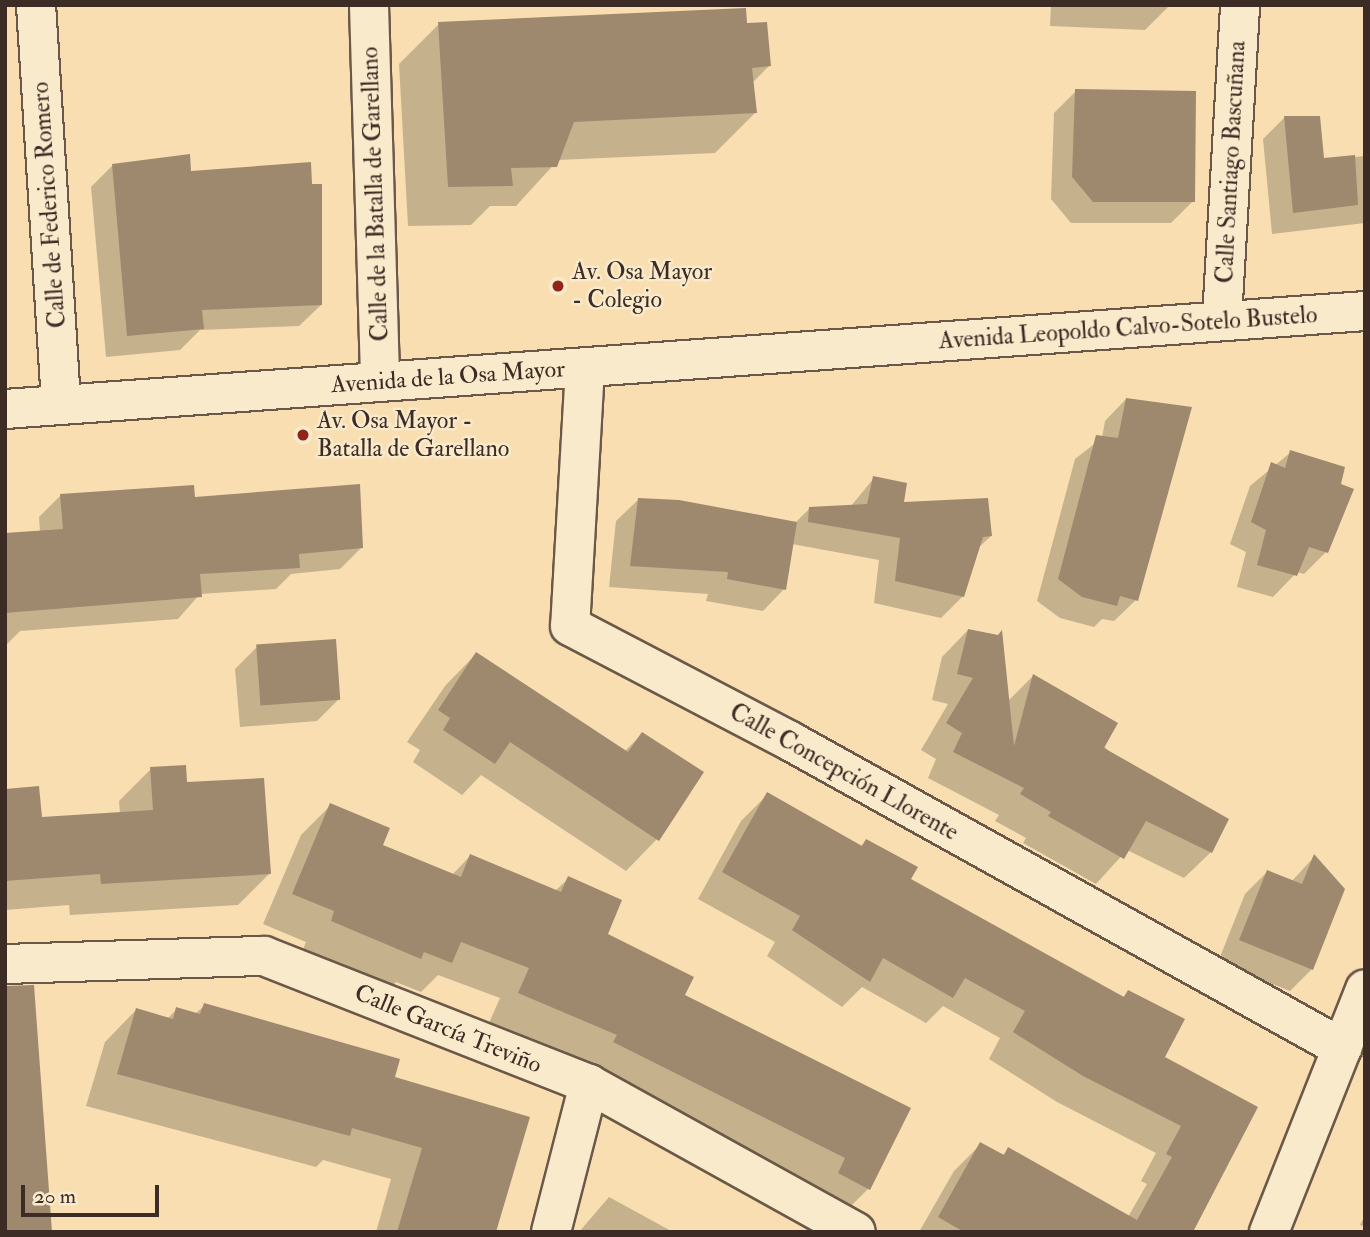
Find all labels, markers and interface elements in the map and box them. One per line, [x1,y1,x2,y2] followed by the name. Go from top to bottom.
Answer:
[1210,40,1252,284] street label: Calle Santiago Bascuñana
[355,46,395,342] street label: Calle de la Batalla de Garellano
[26,81,72,329] street label: Calle de Federico Romero
[572,258,712,314] place label: Av. Osa Mayor - Colegio
[550,278,566,294] marker: Av. Osa Mayor - Colegio
[938,300,1318,356] street label: Avenida Leopoldo Calvo-Sotelo Bustelo
[330,354,566,400] street label: Avenida de la Osa Mayor
[317,407,509,463] place label: Av. Osa Mayor - Batalla de Garellano
[295,427,311,443] marker: Av. Osa Mayor - Batalla de Garellano
[725,697,963,847] street label: Calle Concepción Llorente
[350,978,546,1080] street label: Calle García Treviño
[24,1170,163,1214] scale bar
[34,1183,76,1210] text: 20 m

